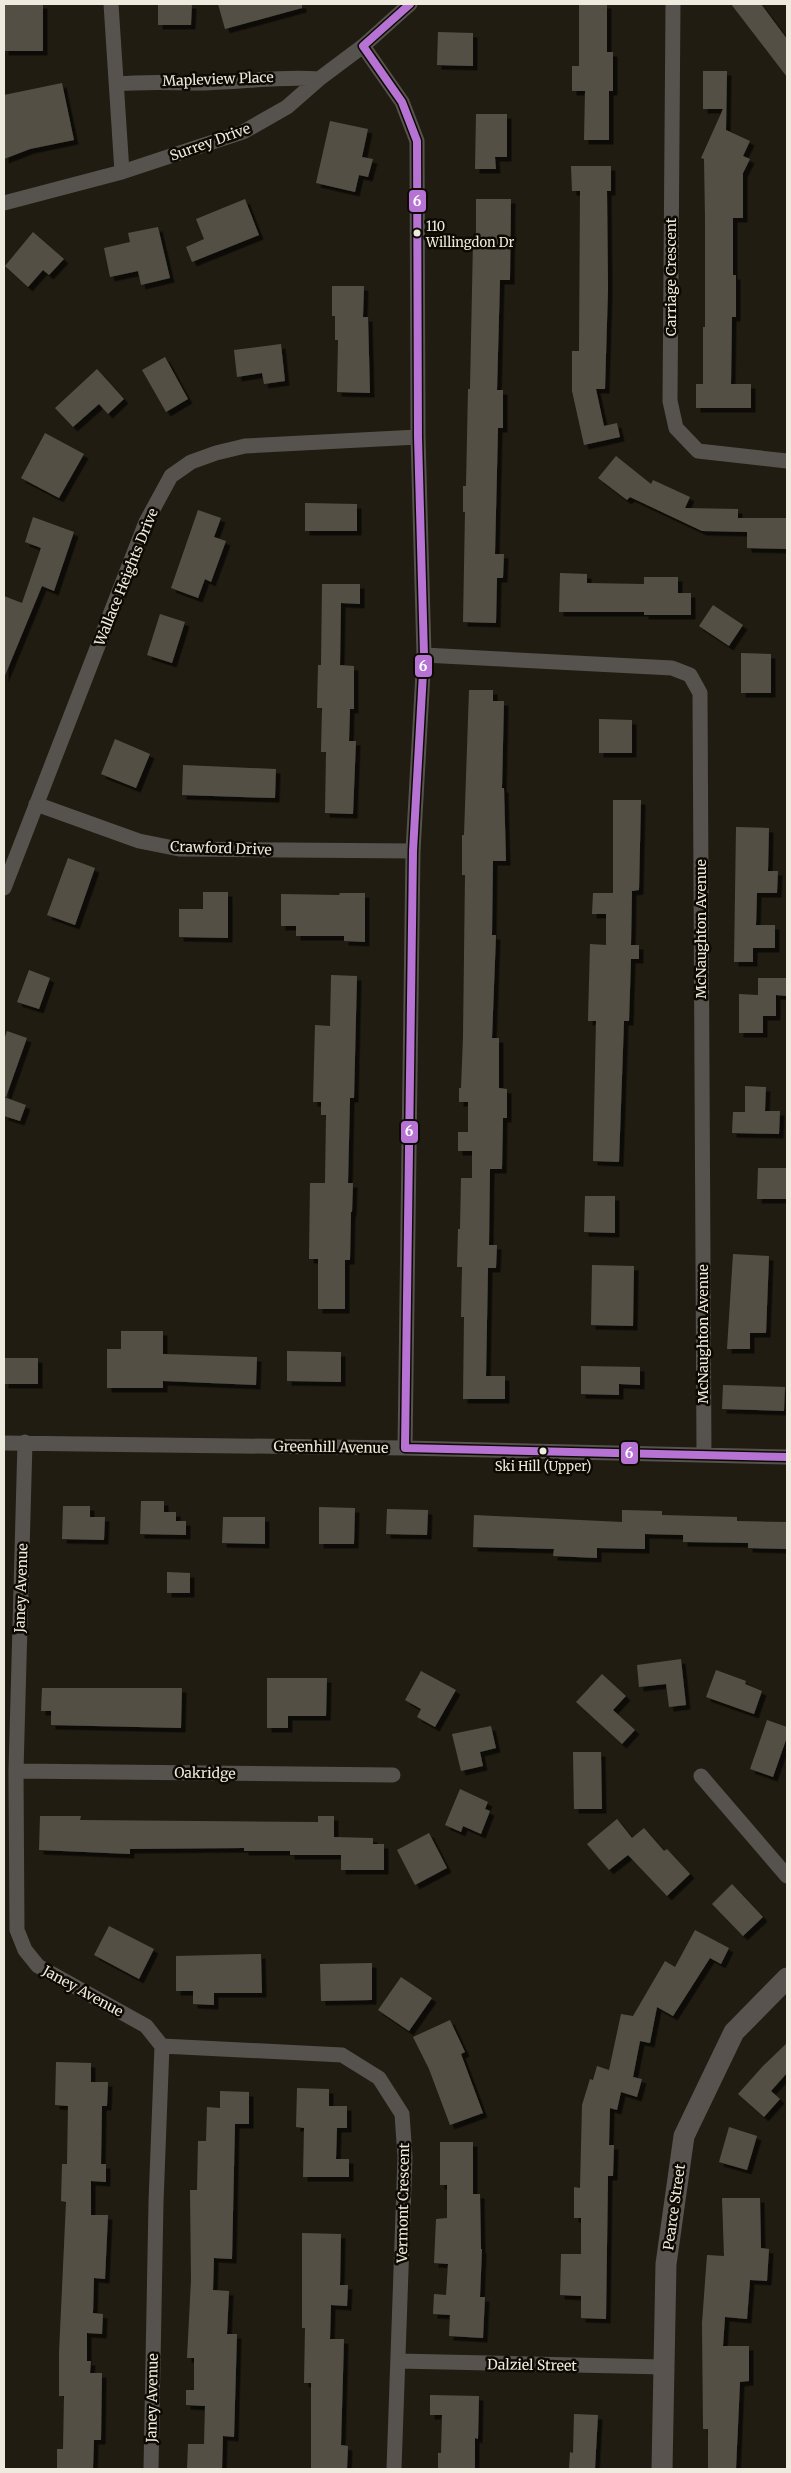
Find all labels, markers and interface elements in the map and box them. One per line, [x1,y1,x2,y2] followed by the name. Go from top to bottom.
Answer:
[162,68,274,90] street label: Mapleview Place
[167,119,253,165] street label: Surrey Drive
[408,189,427,213] line badge: 6
[413,192,422,210] text: 6
[662,217,680,336] street label: Carriage Crescent
[425,218,514,251] place label: 110 Willingdon Dr
[412,228,422,238] marker: 110 Willingdon Dr
[90,506,162,649] street label: Wallace Heights Drive
[414,654,433,678] line badge: 6
[419,657,428,675] text: 6
[170,837,272,859] street label: Crawford Drive
[692,859,710,999] street label: McNaughton Avenue
[400,1120,419,1144] line badge: 6
[405,1122,414,1140] text: 6
[694,1264,712,1404] street label: McNaughton Avenue
[273,1437,389,1457] street label: Greenhill Avenue
[620,1441,639,1465] line badge: 6
[625,1444,634,1462] text: 6
[538,1446,548,1456] marker: Ski Hill (Upper)
[495,1458,591,1475] place label: Ski Hill (Upper)
[10,1543,32,1634] street label: Janey Avenue
[174,1763,236,1783] street label: Oakridge
[39,1961,126,2021] street label: Janey Avenue
[393,2142,413,2264] street label: Vermont Crescent
[659,2162,689,2251] street label: Pearce Street
[142,2353,162,2444] street label: Janey Avenue
[487,2355,578,2375] street label: Dalziel Street

